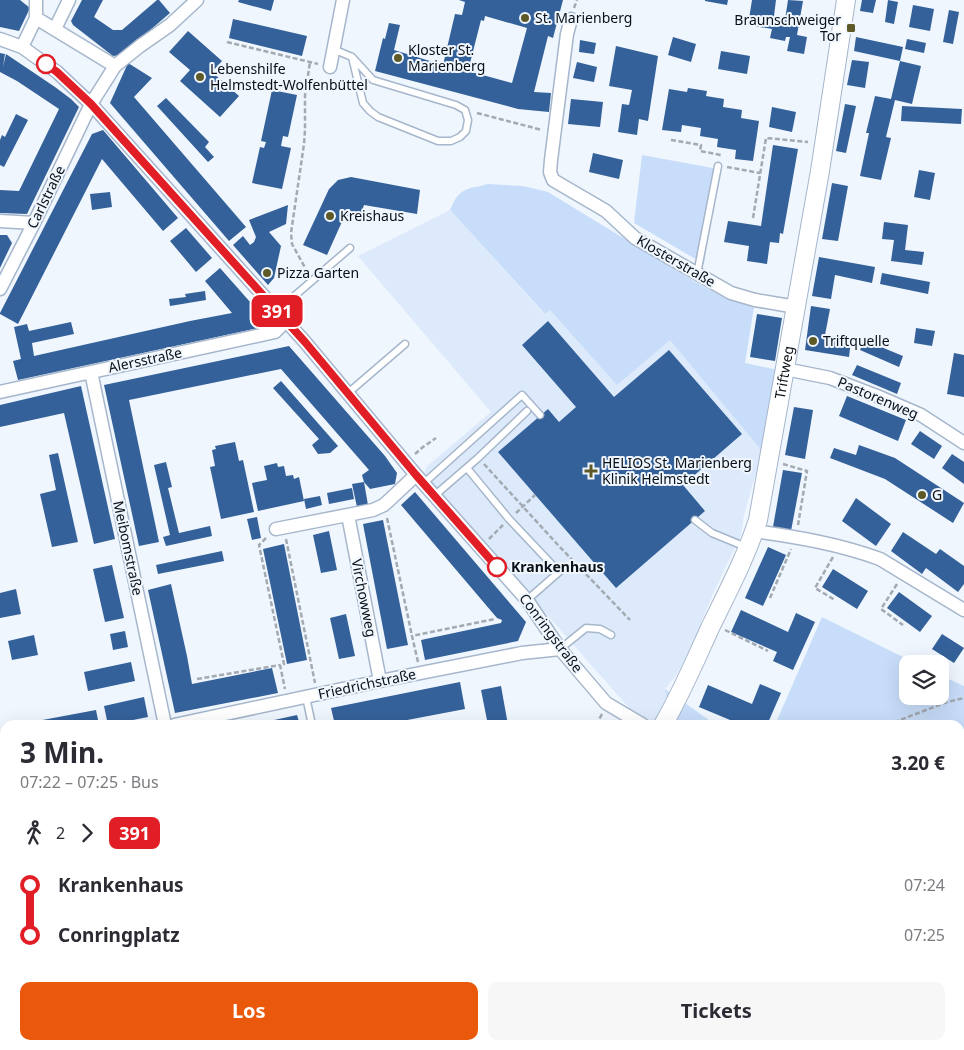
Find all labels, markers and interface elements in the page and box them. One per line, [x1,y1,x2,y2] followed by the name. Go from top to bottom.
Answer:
[535,8,632,27] place label: St. Marienberg
[734,10,841,45] place label: Braunschweiger Tor
[519,12,531,24] marker: St. Marienberg
[845,22,857,34] marker: Braunschweiger Tor
[408,40,485,75] place label: Kloster St. Marienberg
[392,52,404,64] marker: Kloster St. Marienberg
[36,54,56,74] unlabelled marker
[210,59,368,94] place label: Lebenshilfe Helmstedt-Wolfenbüttel
[194,71,206,83] marker: Lebenshilfe Helmstedt-Wolfenbüttel
[22,162,69,231] street label: Carlstraße
[340,206,405,225] place label: Kreishaus
[324,210,336,222] marker: Kreishaus
[633,230,719,291] street label: Klosterstraße
[277,263,359,282] place label: Pizza Garten
[261,267,273,279] marker: Pizza Garten
[248,295,306,327] line badge: 391
[262,299,292,323] text: 391
[823,331,890,350] place label: Triftquelle
[807,335,819,347] marker: Triftquelle
[106,342,184,377] street label: Alersstraße
[770,344,798,401] street label: Triftweg
[835,372,922,423] street label: Pastorenweg
[602,453,752,488] place label: HELIOS St. Marienberg Klinik Helmstedt
[584,464,598,478] marker: HELIOS St. Marienberg Klinik Helmstedt
[932,485,942,504] place label: G
[916,489,928,501] marker: G
[109,499,148,597] street label: Meibomstraße
[348,557,381,639] street label: Virchowweg
[487,557,507,577] marker: Krankenhaus
[511,557,604,576] place label: Krankenhaus
[515,589,587,676] street label: Conringstraße
[899,655,949,705] map controls
[899,655,949,705] button: layers
[316,664,418,703] street label: Friedrichstraße
[20,733,104,771] text: 3 Min.
[891,750,945,776] text: 3.20 €
[20,771,159,793] text: 07:22 – 07:25 · Bus
[20,819,48,847] icon: walk
[73,819,101,847] icon: forward
[119,821,150,845] text: 391
[56,822,65,844] text: 2
[58,872,184,898] text: Krankenhaus
[904,874,945,896] text: 07:24
[58,922,180,948] text: Conringplatz
[904,924,945,946] text: 07:25
[20,982,478,1040] button: Los
[488,982,945,1040] button: Tickets

